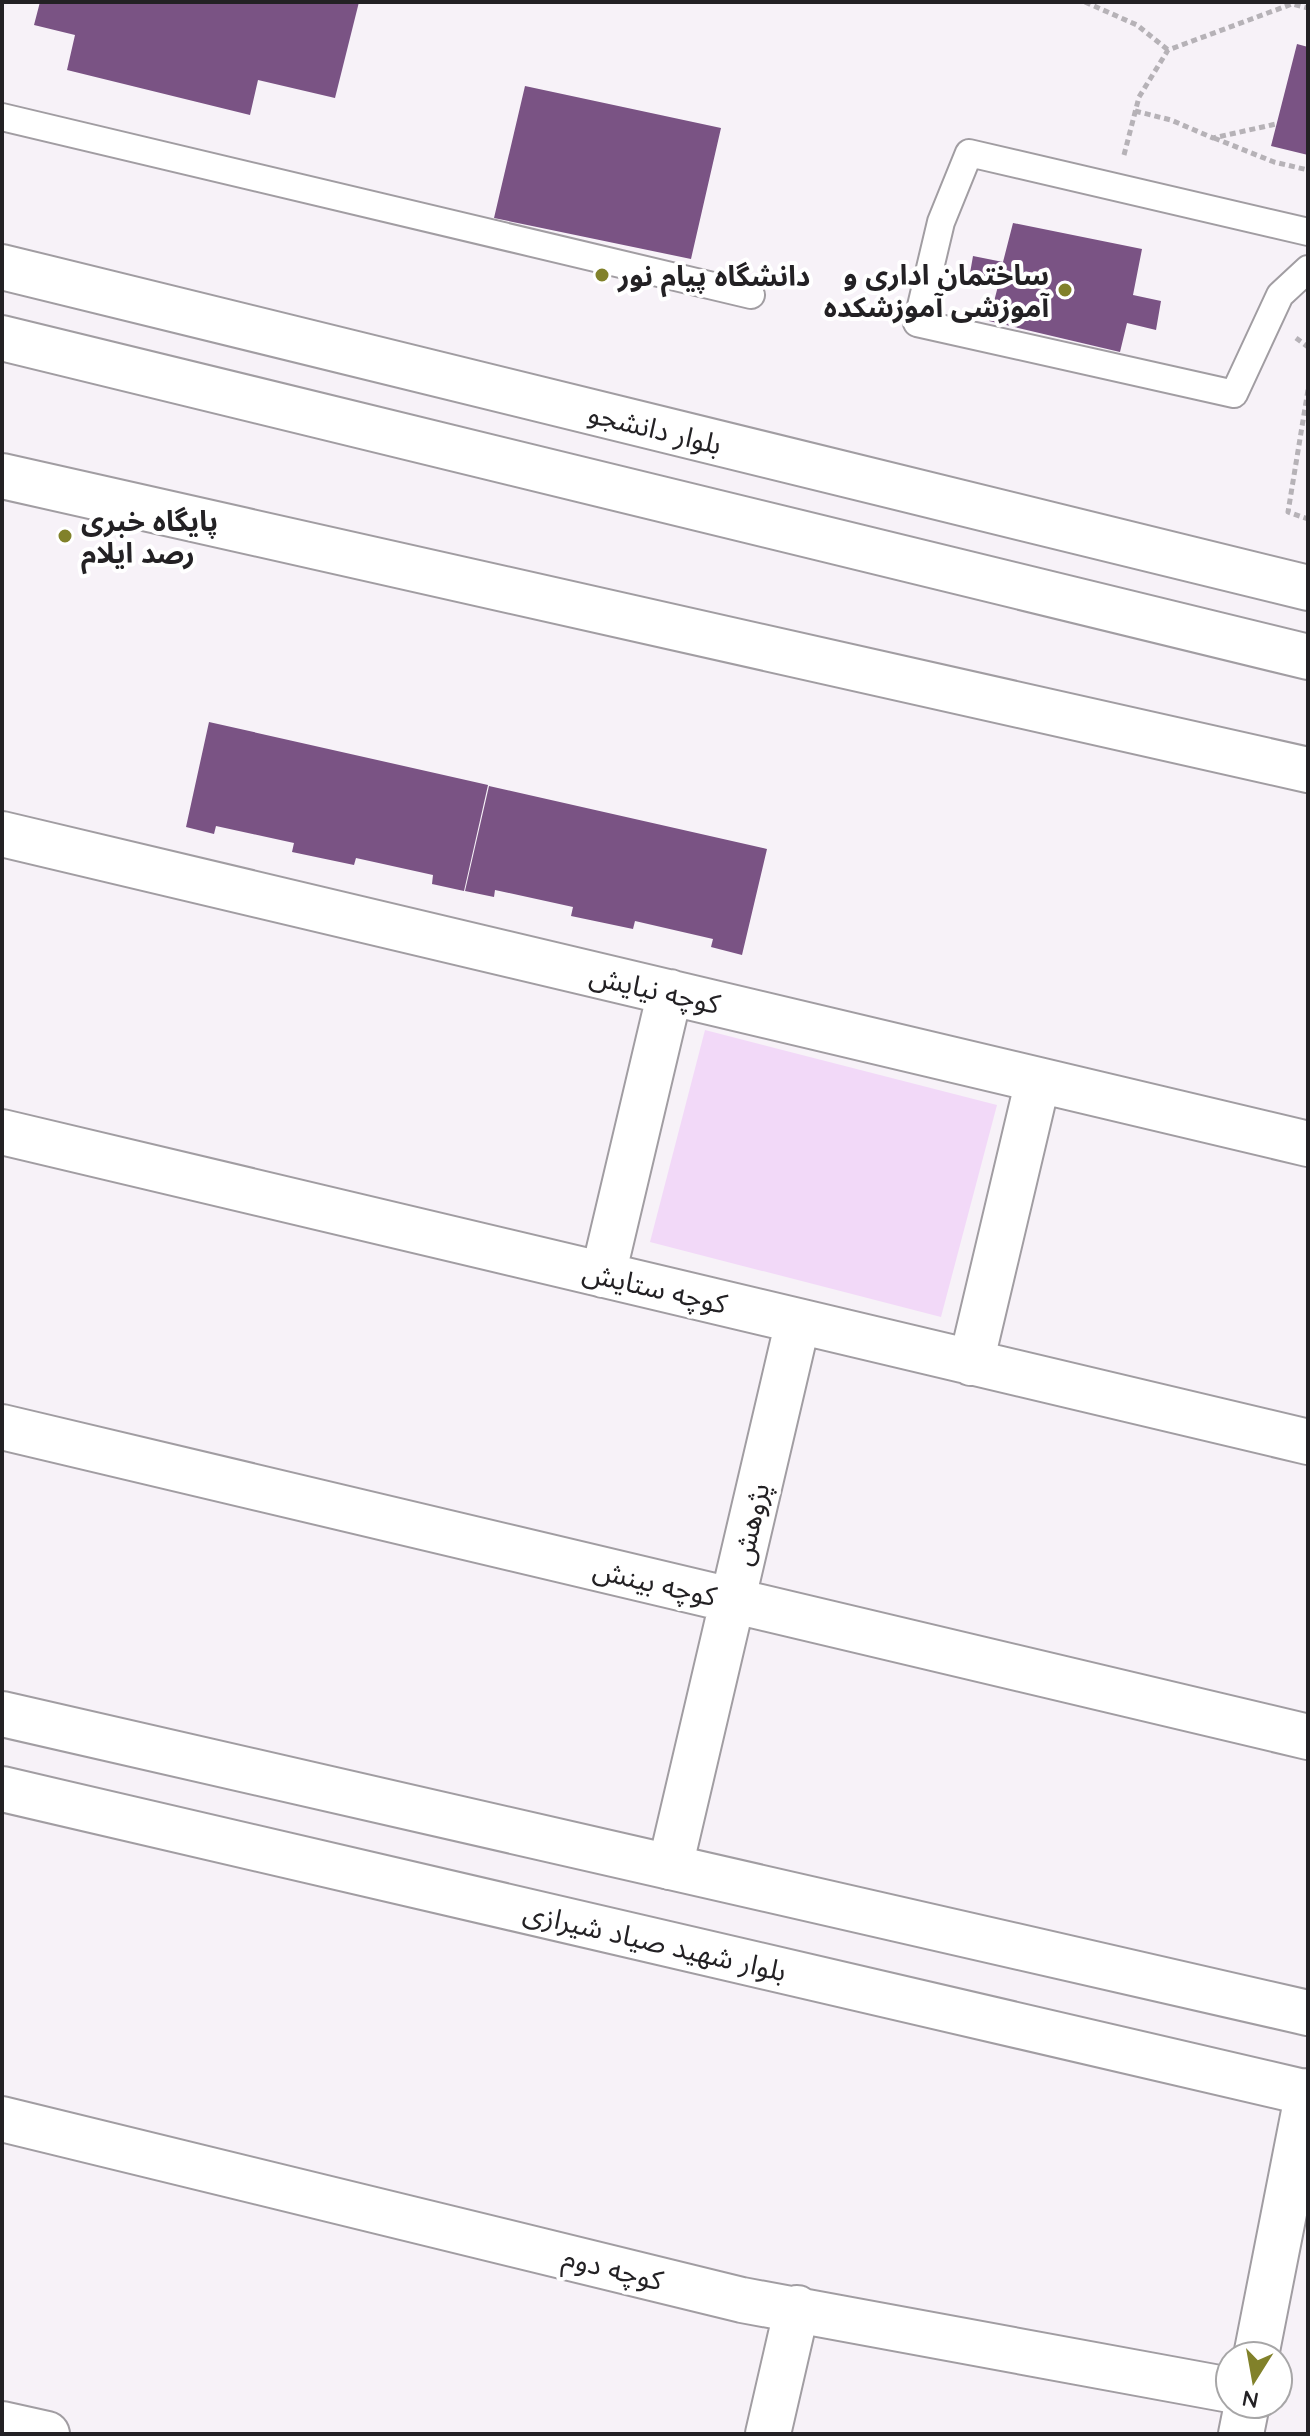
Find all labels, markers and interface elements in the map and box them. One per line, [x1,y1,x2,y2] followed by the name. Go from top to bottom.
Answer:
[824,257,1050,324] place label: ساختمان اداری و آموزشی آموزشکده
[617,258,810,298] place label: دانشگاه پیام نور
[593,266,611,284] marker: دانشگاه پیام نور
[1056,281,1074,299] marker: ساختمان اداری و آموزشی آموزشکده
[585,395,725,461] street label: بلوار دانشجو
[81,503,218,575] place label: پایگاه خبری رصد ایلام
[56,527,74,545] marker: پایگاه خبری رصد ایلام
[586,957,724,1022] street label: كوچه نيايش
[579,1253,731,1322] street label: کوچه ستایش
[724,1479,778,1569] street label: پژوهش
[590,1551,721,1614] street label: کوچه بینش
[520,1894,790,1988] street label: بلوار شهید صیاد شیرازی
[558,2239,667,2301] street label: کوچه دوم
[1214,2340,1294,2420] north arrow
[1240,2384,1261,2415] text: N

